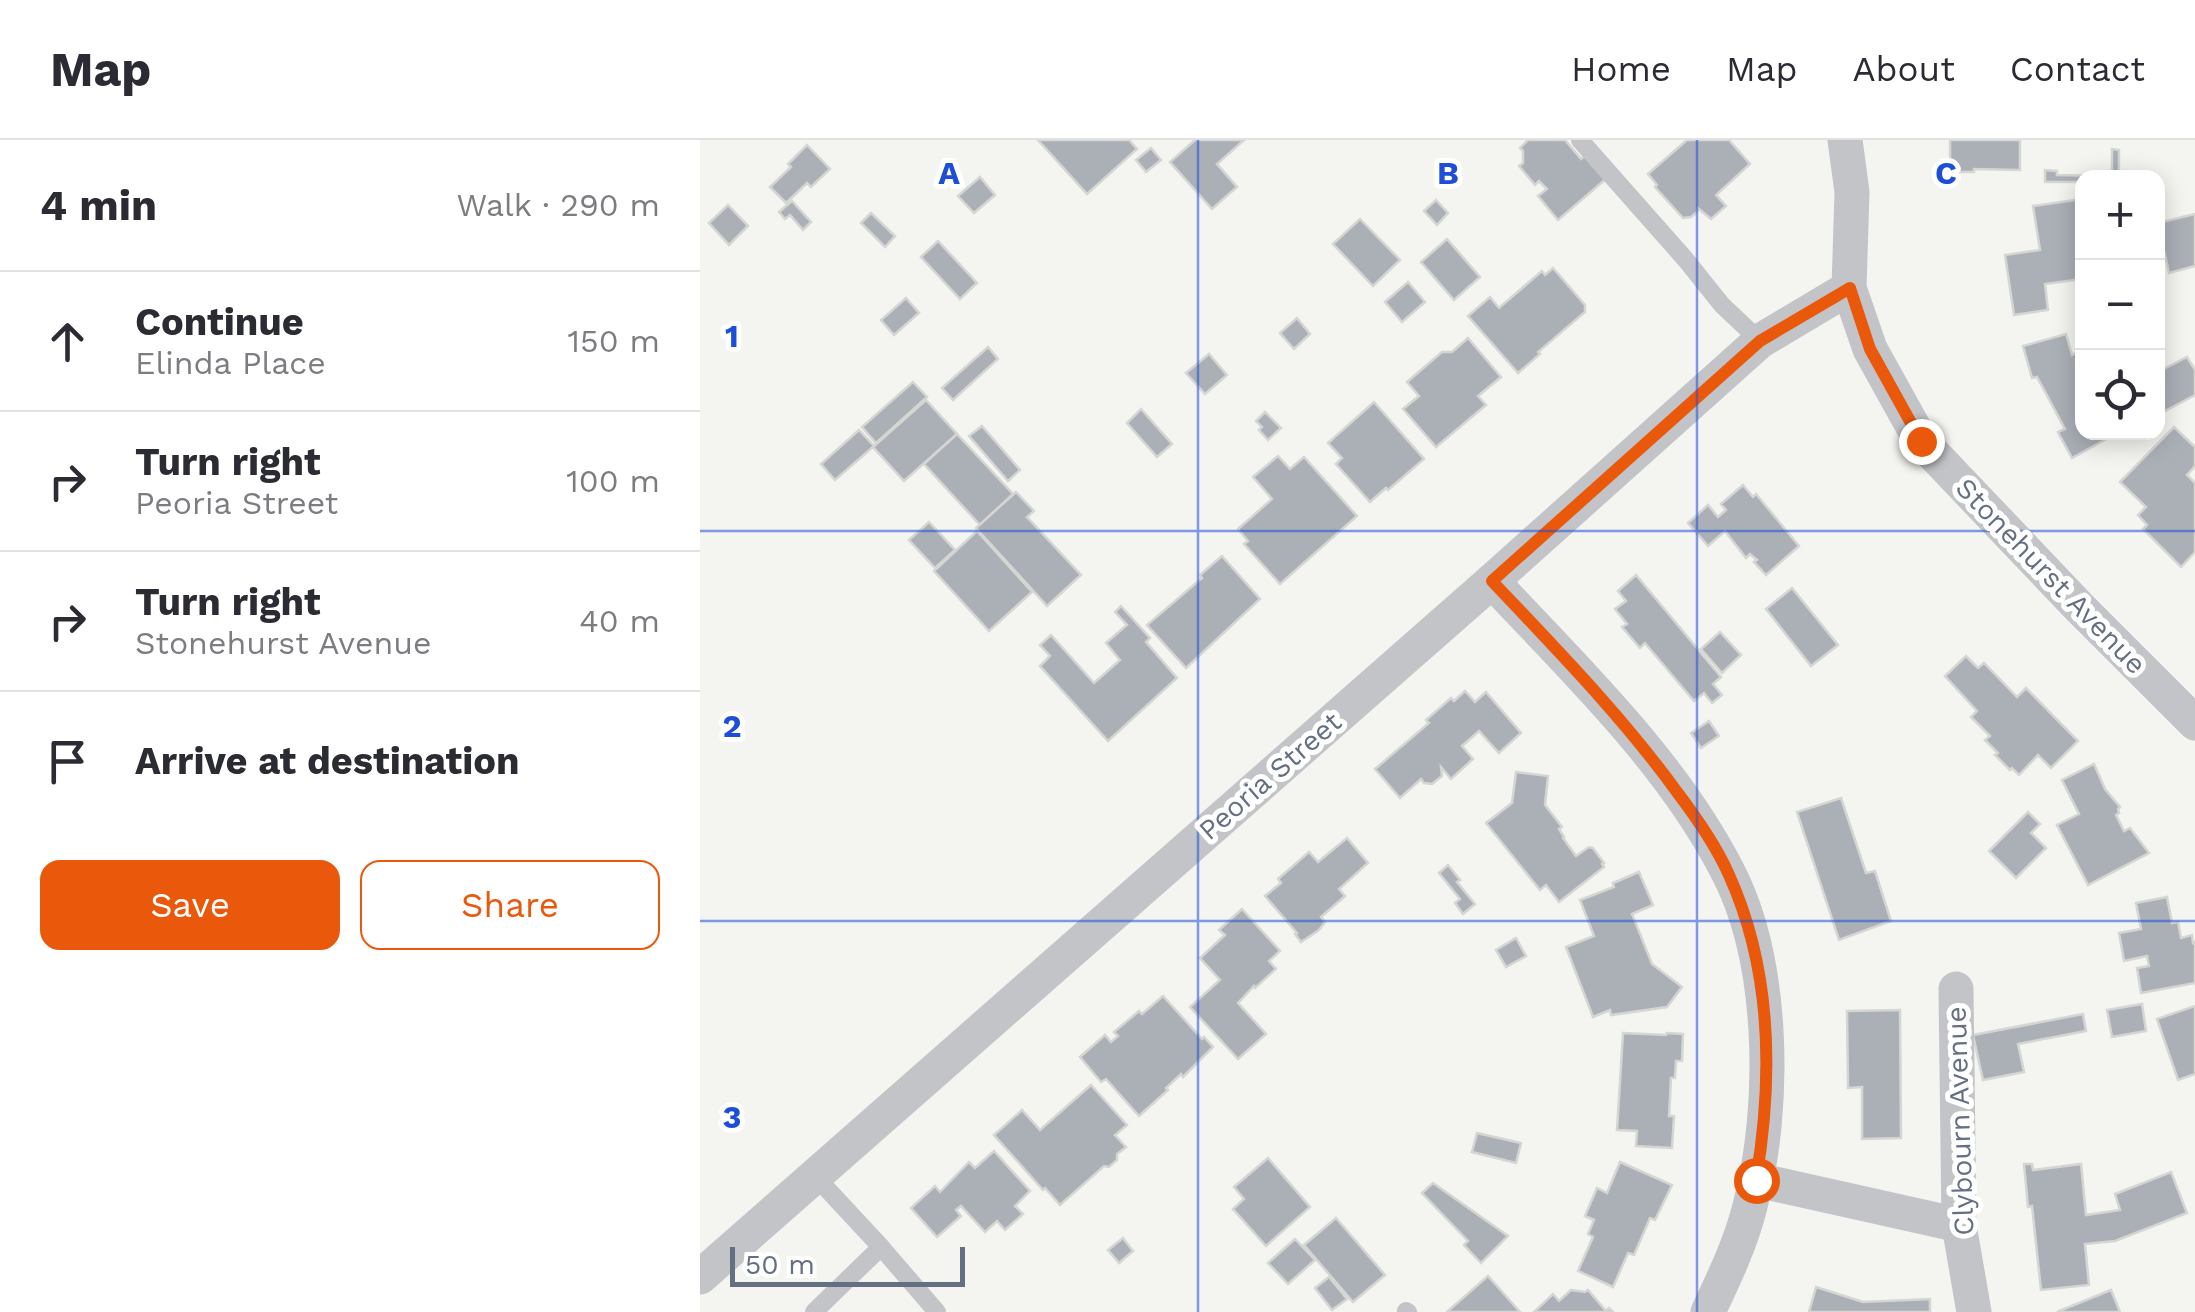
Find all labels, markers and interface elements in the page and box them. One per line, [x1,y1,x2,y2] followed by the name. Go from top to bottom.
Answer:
[50,41,151,98] text: Map
[1571,48,1671,90] text: Home
[1726,48,1798,90] text: Map
[1853,48,1955,90] text: About
[2010,48,2145,90] text: Contact
[938,154,960,192] text: A
[1437,154,1459,192] text: B
[1935,154,1957,192] text: C
[2075,170,2165,440] map controls
[2075,170,2165,260] button: +
[40,181,157,230] text: 4 min
[456,186,660,224] text: Walk · 290 m
[2075,260,2165,350] button: −
[135,300,304,344] text: Continue
[40,314,95,369] icon: ahead
[725,317,739,355] text: 1
[568,322,660,360] text: 150 m
[135,344,326,382] text: Elinda Place
[2075,350,2165,440] button: locate
[1899,419,1945,465] route end
[135,440,321,484] text: Turn right
[40,454,95,509] icon: right
[566,462,660,500] text: 100 m
[1949,471,2153,681] street label: Stonehurst Avenue
[135,484,338,522] text: Peoria Street
[135,580,321,624] text: Turn right
[40,594,95,649] icon: right
[579,602,660,640] text: 40 m
[135,624,431,662] text: Stonehurst Avenue
[1192,705,1348,847] street label: Peoria Street
[722,707,742,745] text: 2
[40,734,95,789] icon: arrive
[135,739,520,783] text: Arrive at destination
[40,860,340,950] button: Save
[360,860,660,950] button: Share
[1940,1006,1980,1236] street label: Clybourn Avenue
[723,1098,741,1136] text: 3
[1734,1158,1780,1204] route start
[730,1242,965,1286] scale bar
[745,1248,815,1281] text: 50 m

